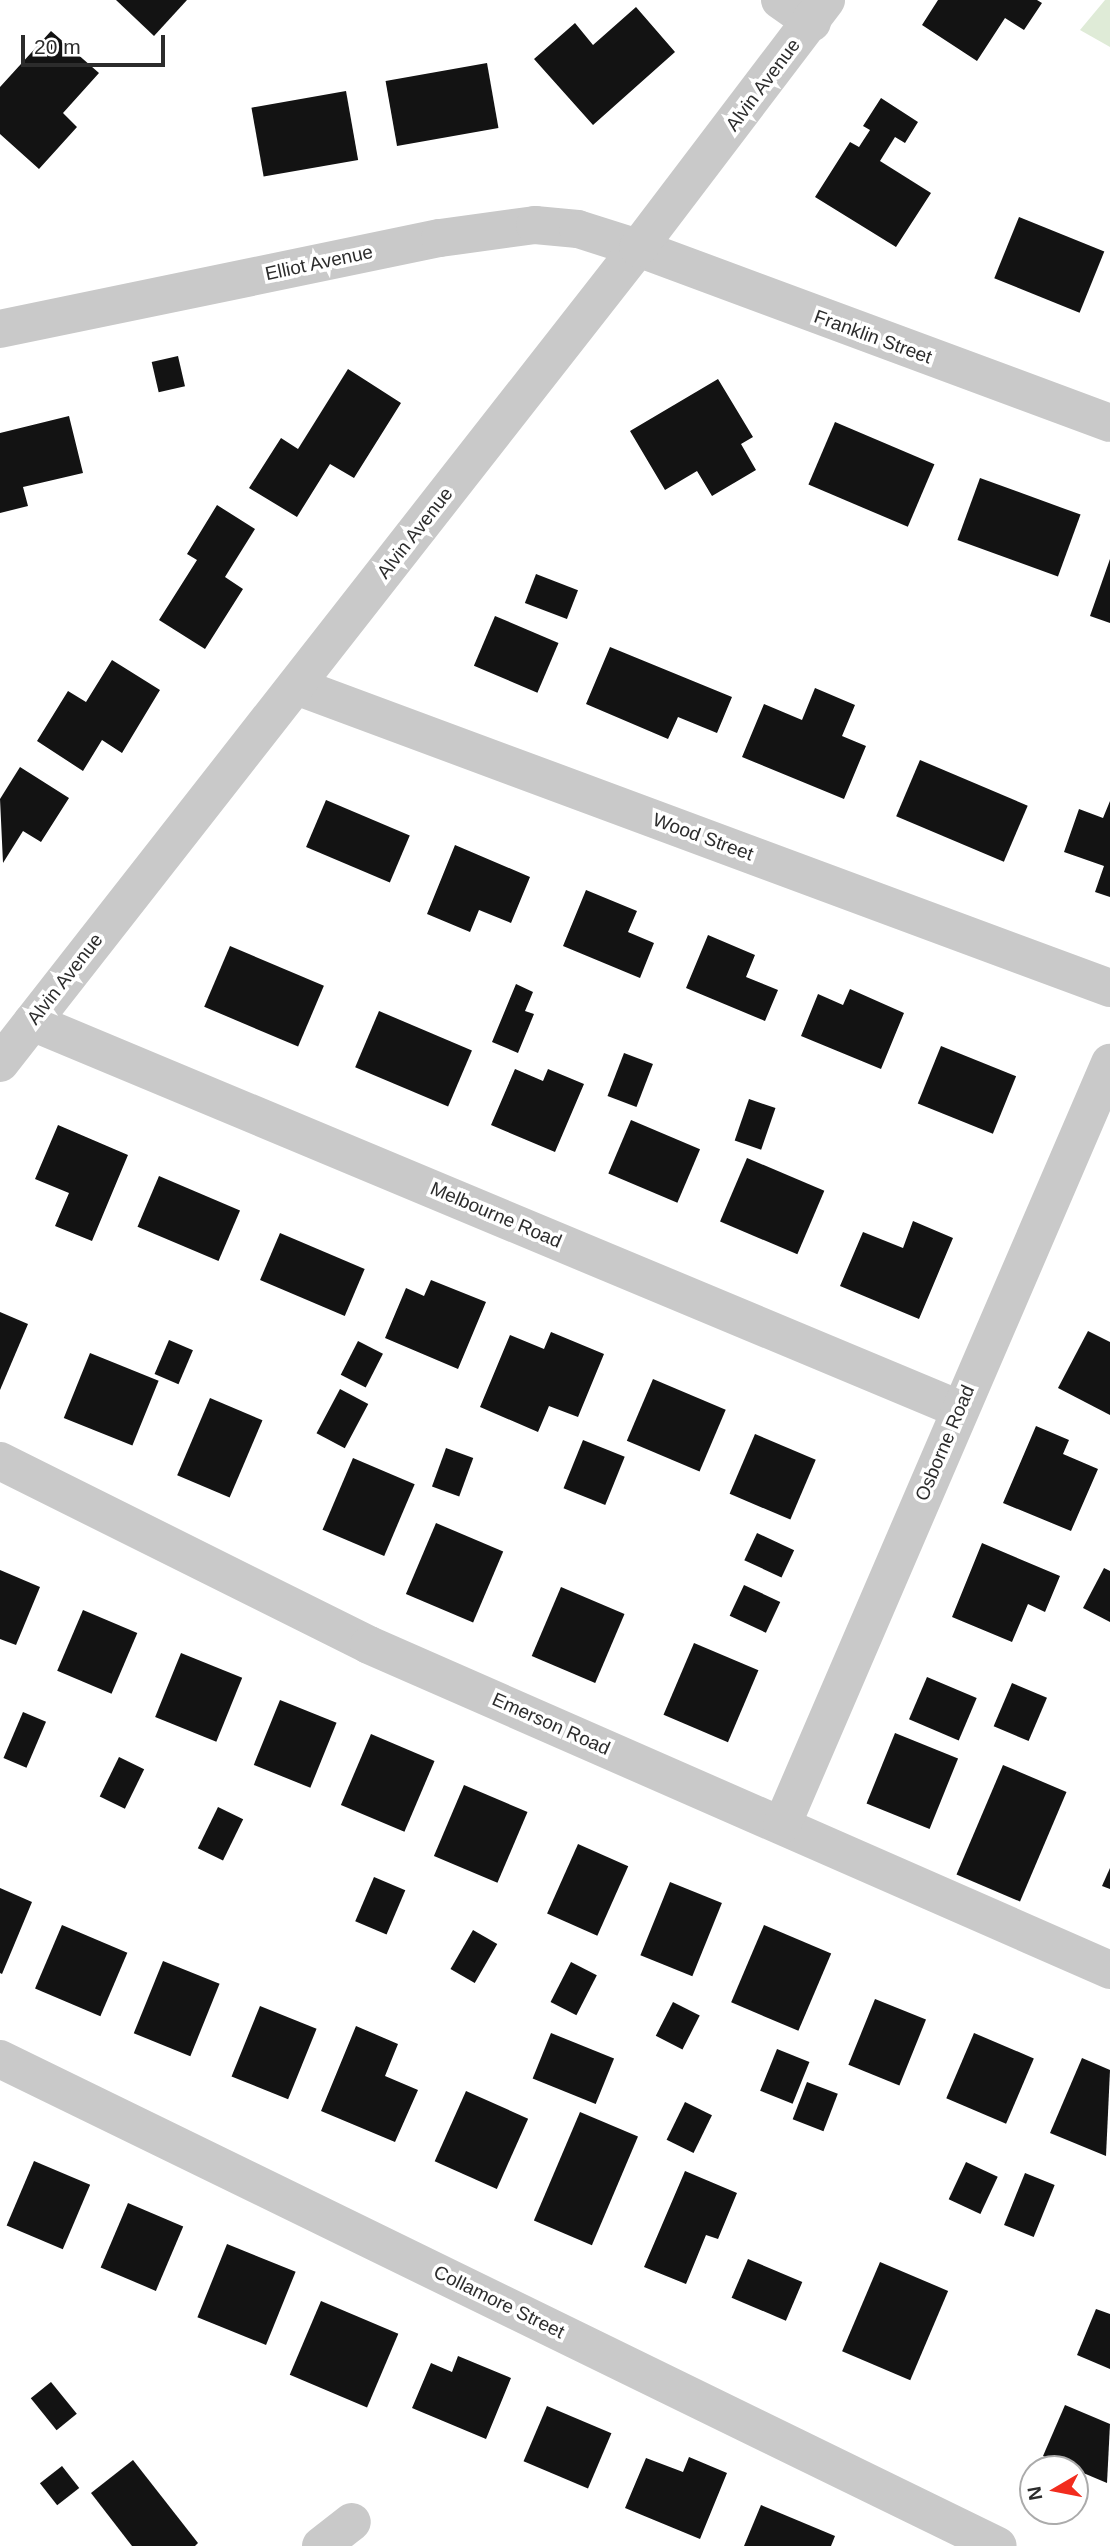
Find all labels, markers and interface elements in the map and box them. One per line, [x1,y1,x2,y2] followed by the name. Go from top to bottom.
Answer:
[24,21,168,65] scale bar
[721,34,805,136] street label: Alvin Avenue
[34,35,81,58] text: 20 m
[263,240,375,286] street label: Elliot Avenue
[811,305,935,369] street label: Franklin Street
[372,482,458,584] street label: Alvin Avenue
[650,808,756,866] street label: Wood Street
[22,928,108,1030] street label: Alvin Avenue
[427,1177,565,1253] street label: Melbourne Road
[910,1382,980,1504] street label: Osborne Road
[488,1688,614,1760] street label: Emerson Road
[430,2261,568,2343] street label: Collamore Street
[1019,2455,1089,2525] north arrow
[1023,2485,1046,2502] text: N

